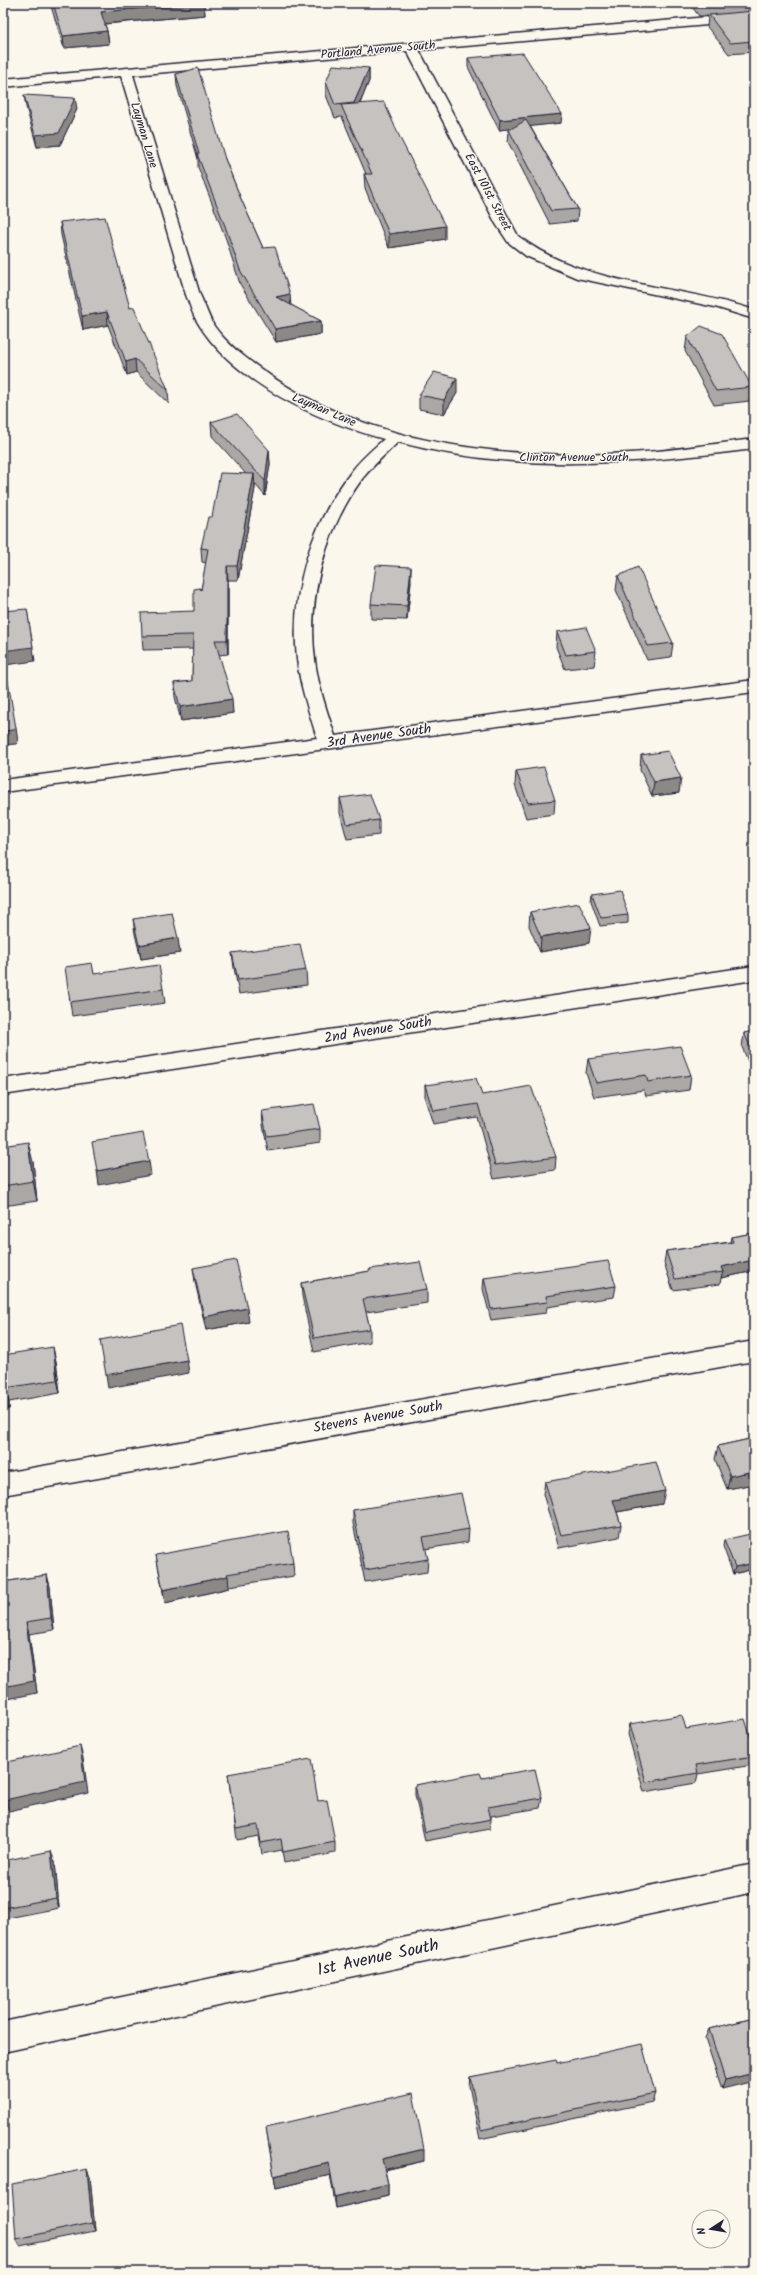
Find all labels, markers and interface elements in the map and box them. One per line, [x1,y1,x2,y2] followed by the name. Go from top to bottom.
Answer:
[320,36,436,64] street label: Portland Avenue South
[125,100,163,171] street label: Layman Lane
[459,150,517,235] street label: East 101st Street
[289,388,360,432] street label: Layman Lane
[519,448,629,467] street label: Clinton Avenue South
[325,718,433,754] street label: 3rd Avenue South
[323,1011,433,1049] street label: 2nd Avenue South
[312,1395,444,1439] street label: Stevens Avenue South
[315,1932,441,1984] street label: 1st Avenue South
[691,2209,731,2249] north arrow
[693,2226,712,2236] text: N

